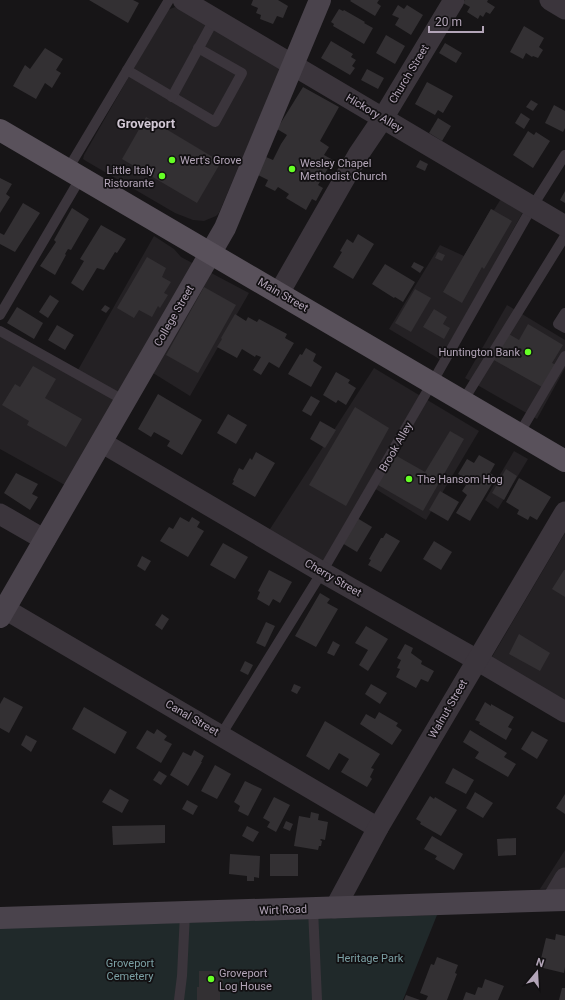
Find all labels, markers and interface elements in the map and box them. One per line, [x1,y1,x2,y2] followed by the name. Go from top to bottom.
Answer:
[429,8,483,34] scale bar
[435,15,462,29] text: 20 m
[386,42,432,106] street label: Church Street
[343,91,405,135] street label: Hickory Alley
[117,116,176,131] district label: Groveport
[180,154,241,167] place label: Wert's Grove
[167,155,177,165] marker: Wert's Grove
[300,157,387,183] place label: Wesley Chapel Methodist Church
[104,164,155,190] place label: Little Italy Ristorante
[287,164,297,174] marker: Wesley Chapel Methodist Church
[157,171,167,181] marker: Little Italy Ristorante
[255,275,311,315] street label: Main Street
[151,283,197,349] street label: College Street
[438,346,520,359] place label: Huntington Bank
[523,347,533,357] marker: Huntington Bank
[377,419,416,474] street label: Brook Alley
[417,473,503,486] place label: The Hansom Hog
[404,474,414,484] marker: The Hansom Hog
[302,556,364,600] street label: Cherry Street
[426,677,470,741] street label: Walnut Street
[163,697,221,739] street label: Canal Street
[259,903,307,917] street label: Wirt Road
[337,952,404,965] park label: Heritage Park
[517,952,557,992] north arrow
[534,956,546,970] text: N
[106,957,155,983] park label: Groveport Cemetery
[219,967,272,993] place label: Groveport Log House
[206,974,216,984] marker: Groveport Log House

